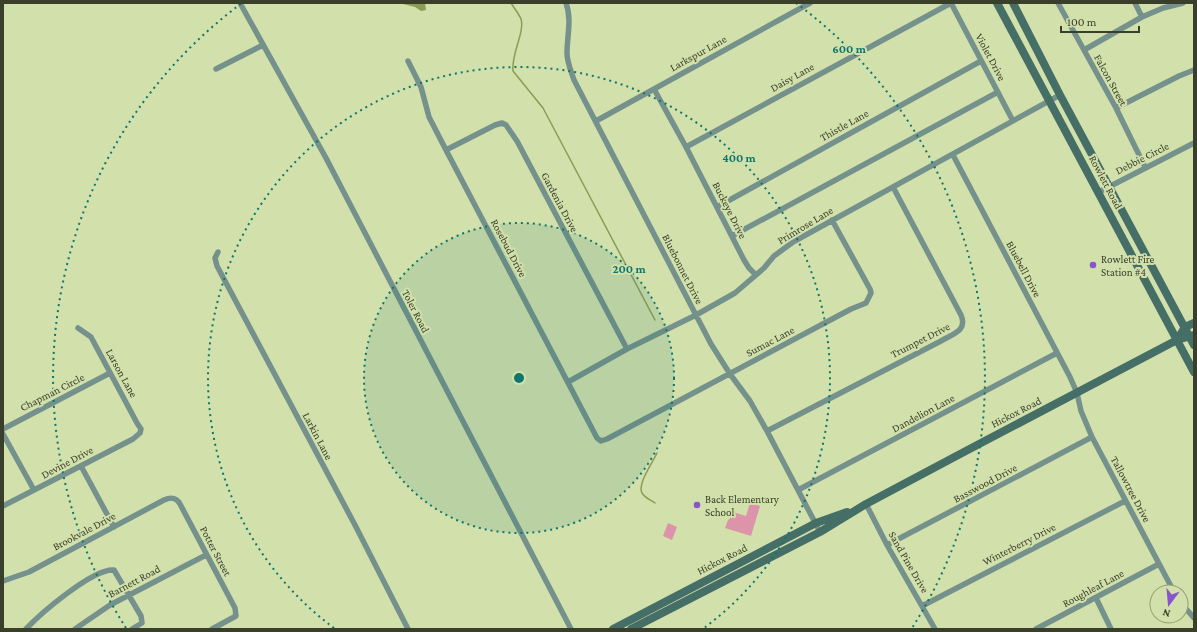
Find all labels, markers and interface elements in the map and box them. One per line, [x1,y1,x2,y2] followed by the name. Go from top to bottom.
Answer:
[1061,8,1139,34] scale bar
[1067,15,1097,29] text: 100 m
[974,31,1009,83] street label: Violet Drive
[668,32,729,74] street label: Larkspur Lane
[832,42,867,56] text: 600 m
[1092,52,1130,108] street label: Falcon Street
[768,60,817,95] street label: Daisy Lane
[818,107,871,143] street label: Thistle Lane
[1113,139,1171,177] street label: Debbie Circle
[722,151,757,165] text: 400 m
[1087,153,1125,211] street label: Rowlett Road
[539,170,581,234] street label: Gardenia Drive
[710,180,750,241] street label: Buckeye Drive
[775,204,835,246] street label: Primrose Lane
[489,217,529,279] street label: Rosebud Drive
[660,232,706,306] street label: Bluebonnet Drive
[1004,239,1044,299] street label: Bluebell Drive
[1101,253,1154,278] place label: Rowlett Fire Station #4
[1088,260,1098,270] marker: Rowlett Fire Station #4
[612,262,646,276] text: 200 m
[400,287,432,335] street label: Toler Road
[888,320,952,361] street label: Trumpet Drive
[744,323,796,359] street label: Sumac Lane
[104,347,140,399] street label: Larson Lane
[18,371,87,414] street label: Chapman Circle
[512,371,526,385] centre of rings
[890,391,957,435] street label: Dandelion Lane
[989,394,1043,430] street label: Hickox Road
[301,410,336,462] street label: Larkin Lane
[39,443,95,481] street label: Devine Drive
[1109,454,1154,524] street label: Tallowtree Drive
[951,461,1019,505] street label: Basswood Drive
[705,493,780,518] place label: Back Elementary School
[692,500,702,510] marker: Back Elementary School
[51,509,118,553] street label: Brookvale Drive
[980,520,1058,568] street label: Winterberry Drive
[198,524,234,578] street label: Potter Street
[887,529,932,595] street label: Sand Pine Drive
[695,541,749,577] street label: Hickox Road
[106,562,162,600] street label: Barnett Road
[1060,567,1126,610] street label: Roughleaf Lane
[1149,584,1189,624] north arrow
[1161,607,1172,620] text: N

